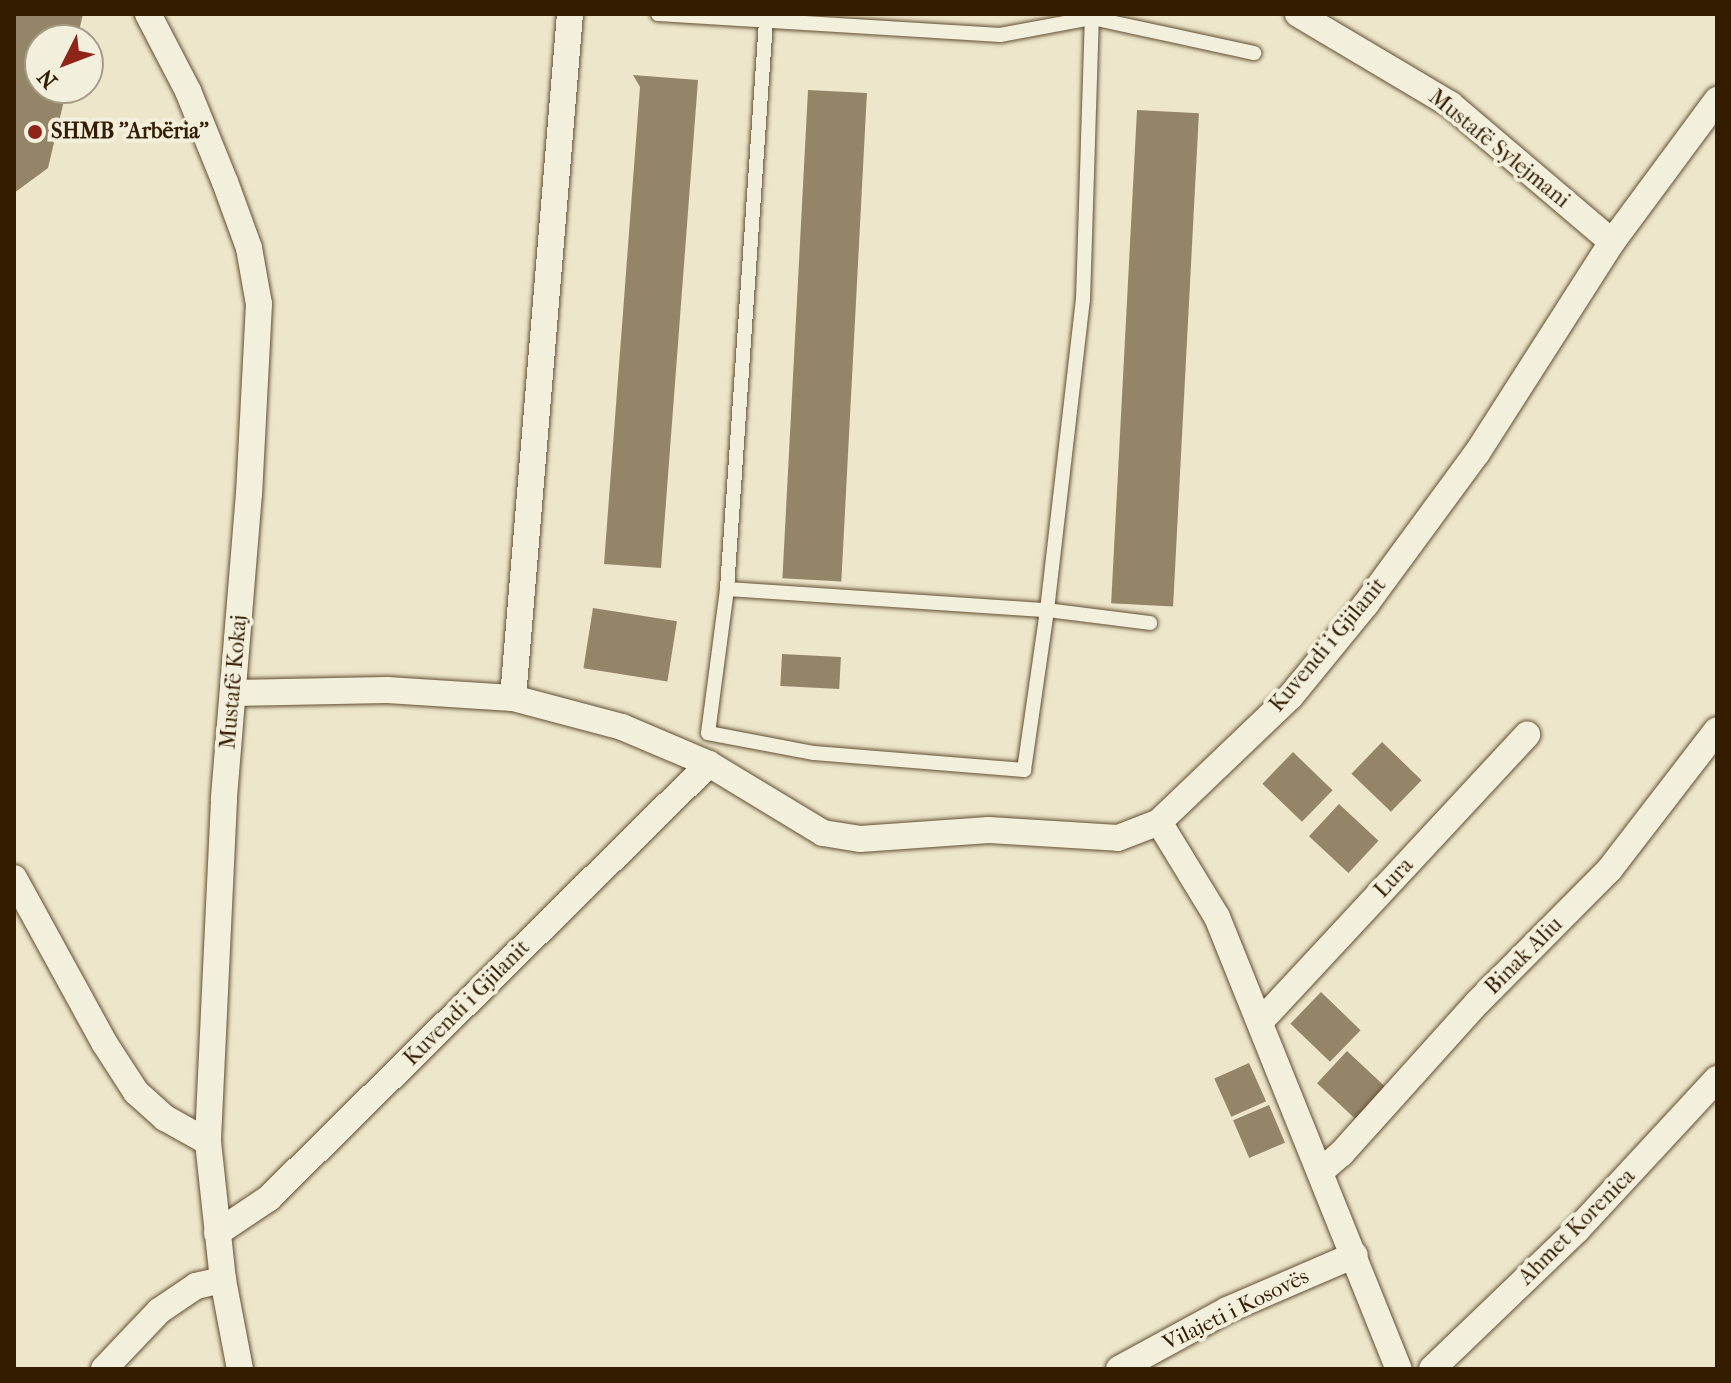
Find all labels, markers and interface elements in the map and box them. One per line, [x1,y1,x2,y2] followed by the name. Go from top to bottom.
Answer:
[24,24,104,104] north arrow
[32,64,63,94] text: N
[1423,84,1575,214] street label: Mustafë Sylejmani
[51,119,209,145] place label: SHMB ''Arbëria''
[26,123,44,141] marker: SHMB ''Arbëria''
[1264,572,1392,718] street label: Kuvendi i Gjilanit
[215,614,253,750] street label: Mustafë Kokaj
[1369,852,1419,904] street label: Lura
[1480,912,1568,1000] street label: Binak Aliu
[399,935,535,1071] street label: Kuvendi i Gjilanit
[1513,1163,1641,1291] street label: Ahmet Korenica
[1159,1263,1313,1357] street label: Vilajeti i Kosovës

